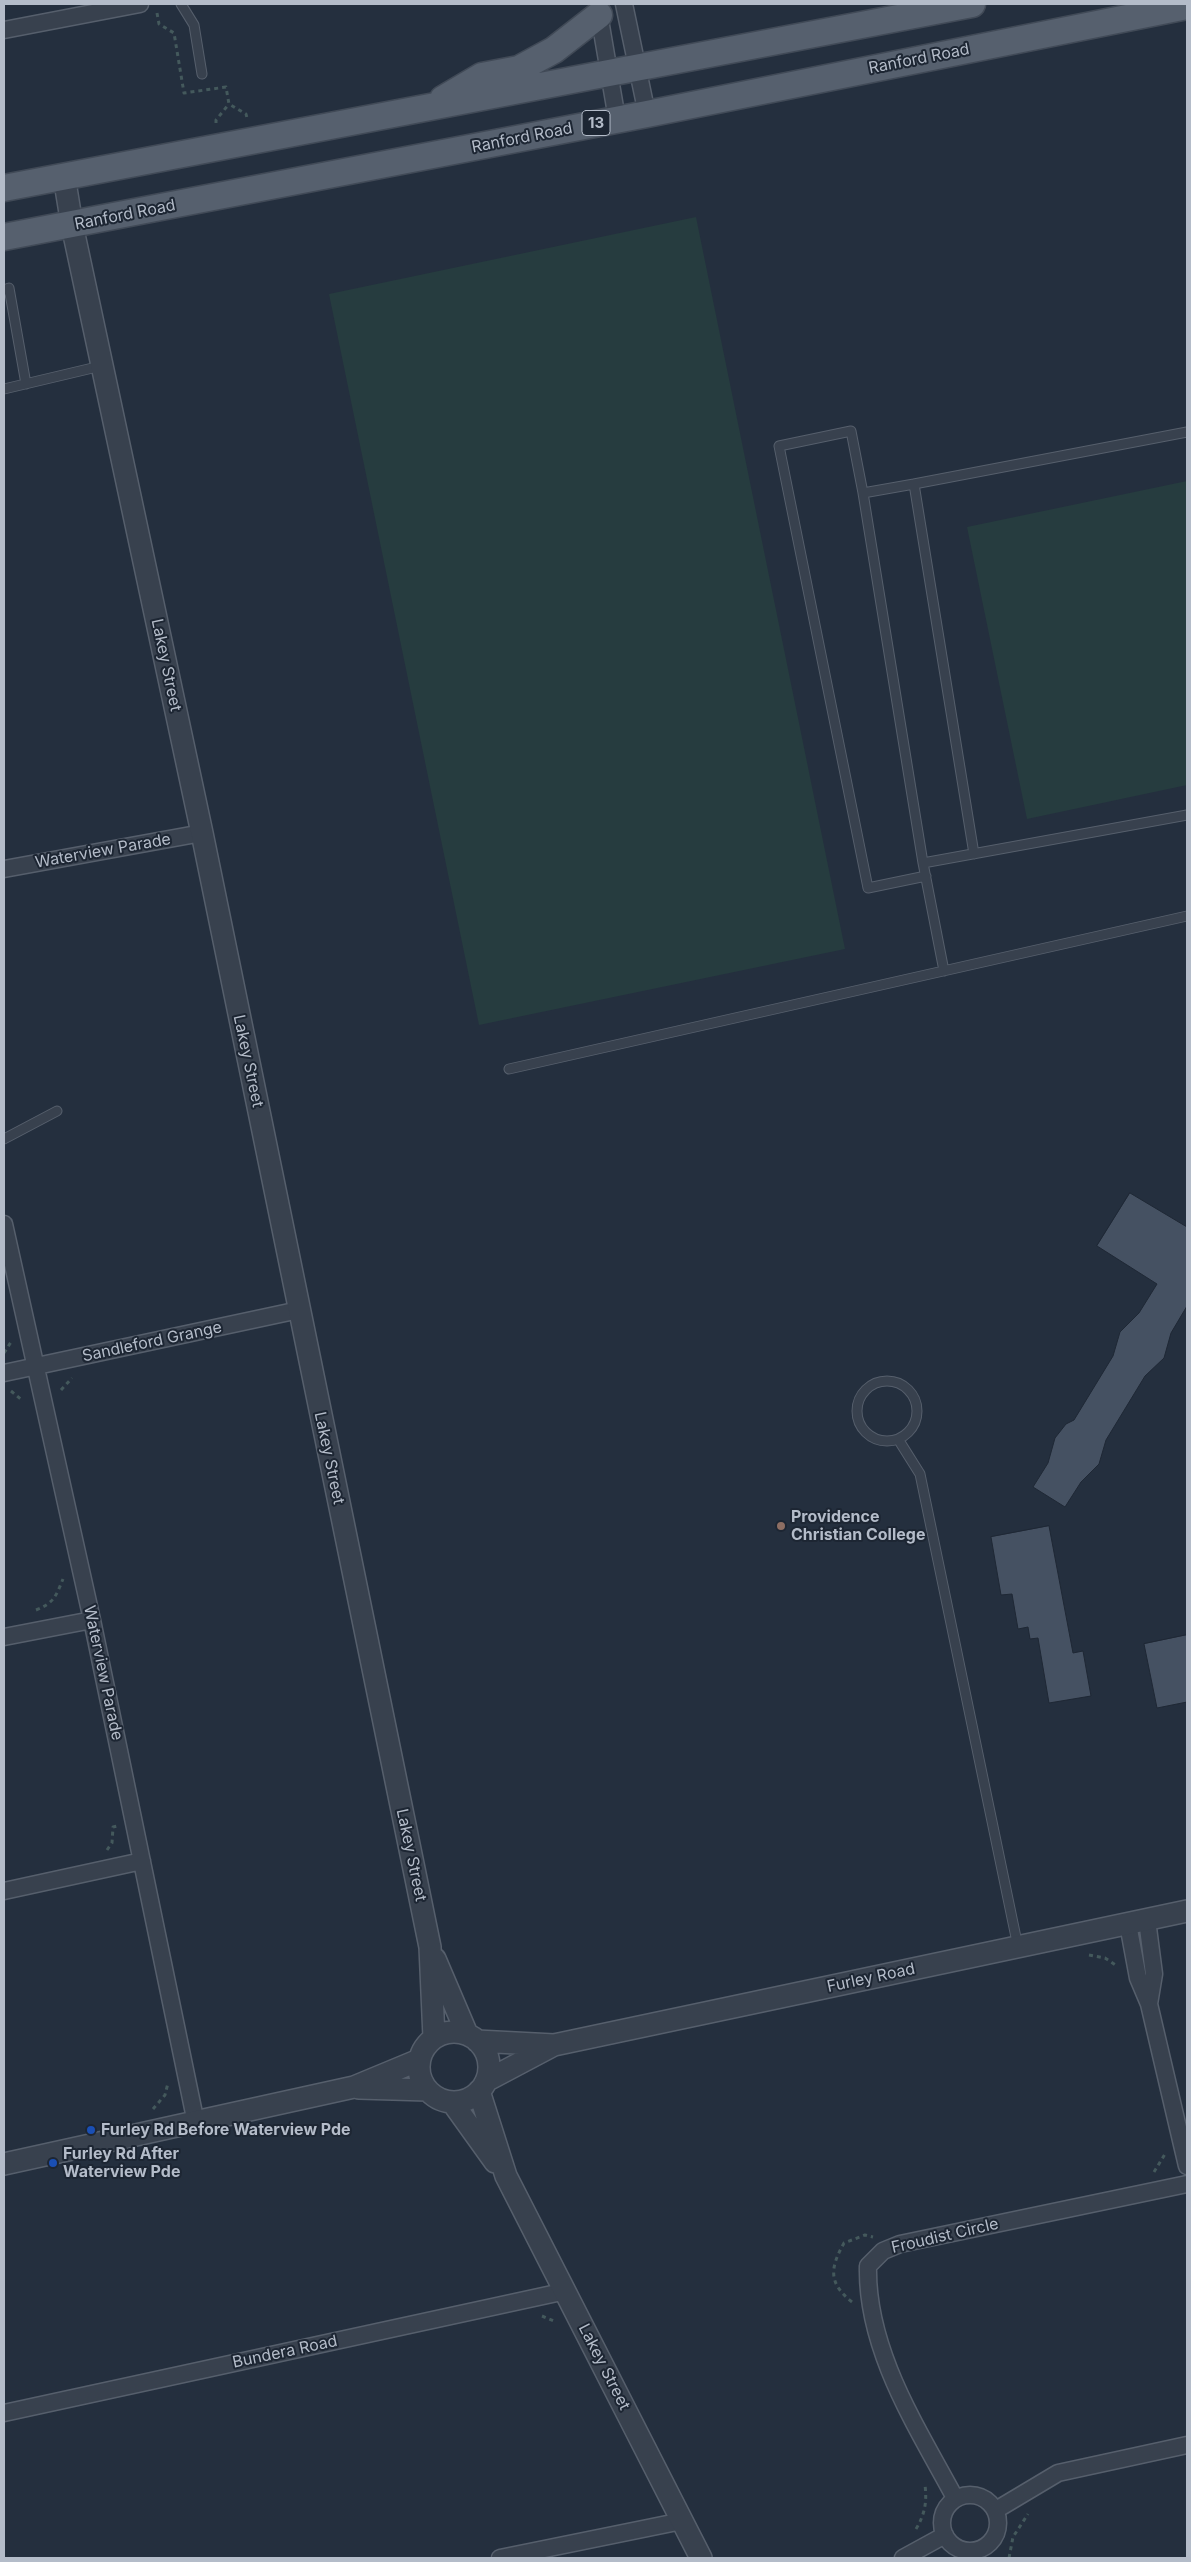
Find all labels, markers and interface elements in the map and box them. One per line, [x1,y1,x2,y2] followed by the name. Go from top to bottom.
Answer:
[867,40,971,78] street label: Ranford Road
[582,110,610,136] road number: 13
[470,119,574,157] street label: Ranford Road
[73,196,177,234] street label: Ranford Road
[147,617,185,713] street label: Lakey Street
[34,830,172,872] street label: Waterview Parade
[229,1013,267,1109] street label: Lakey Street
[80,1318,224,1366] street label: Sandleford Grange
[310,1410,348,1506] street label: Lakey Street
[791,1507,925,1545] place label: Providence Christian College
[775,1520,787,1532] marker: Providence Christian College
[79,1604,127,1742] street label: Waterview Parade
[392,1807,430,1903] street label: Lakey Street
[825,1959,917,1997] street label: Furley Road
[101,2120,351,2140] place label: Furley Rd Before Waterview Pde
[85,2124,97,2136] marker: Furley Rd Before Waterview Pde
[63,2144,180,2182] place label: Furley Rd After Waterview Pde
[47,2157,59,2169] marker: Furley Rd After Waterview Pde
[890,2214,1000,2258] street label: Froudist Circle
[574,2321,634,2413] street label: Lakey Street
[231,2332,339,2372] street label: Bundera Road

